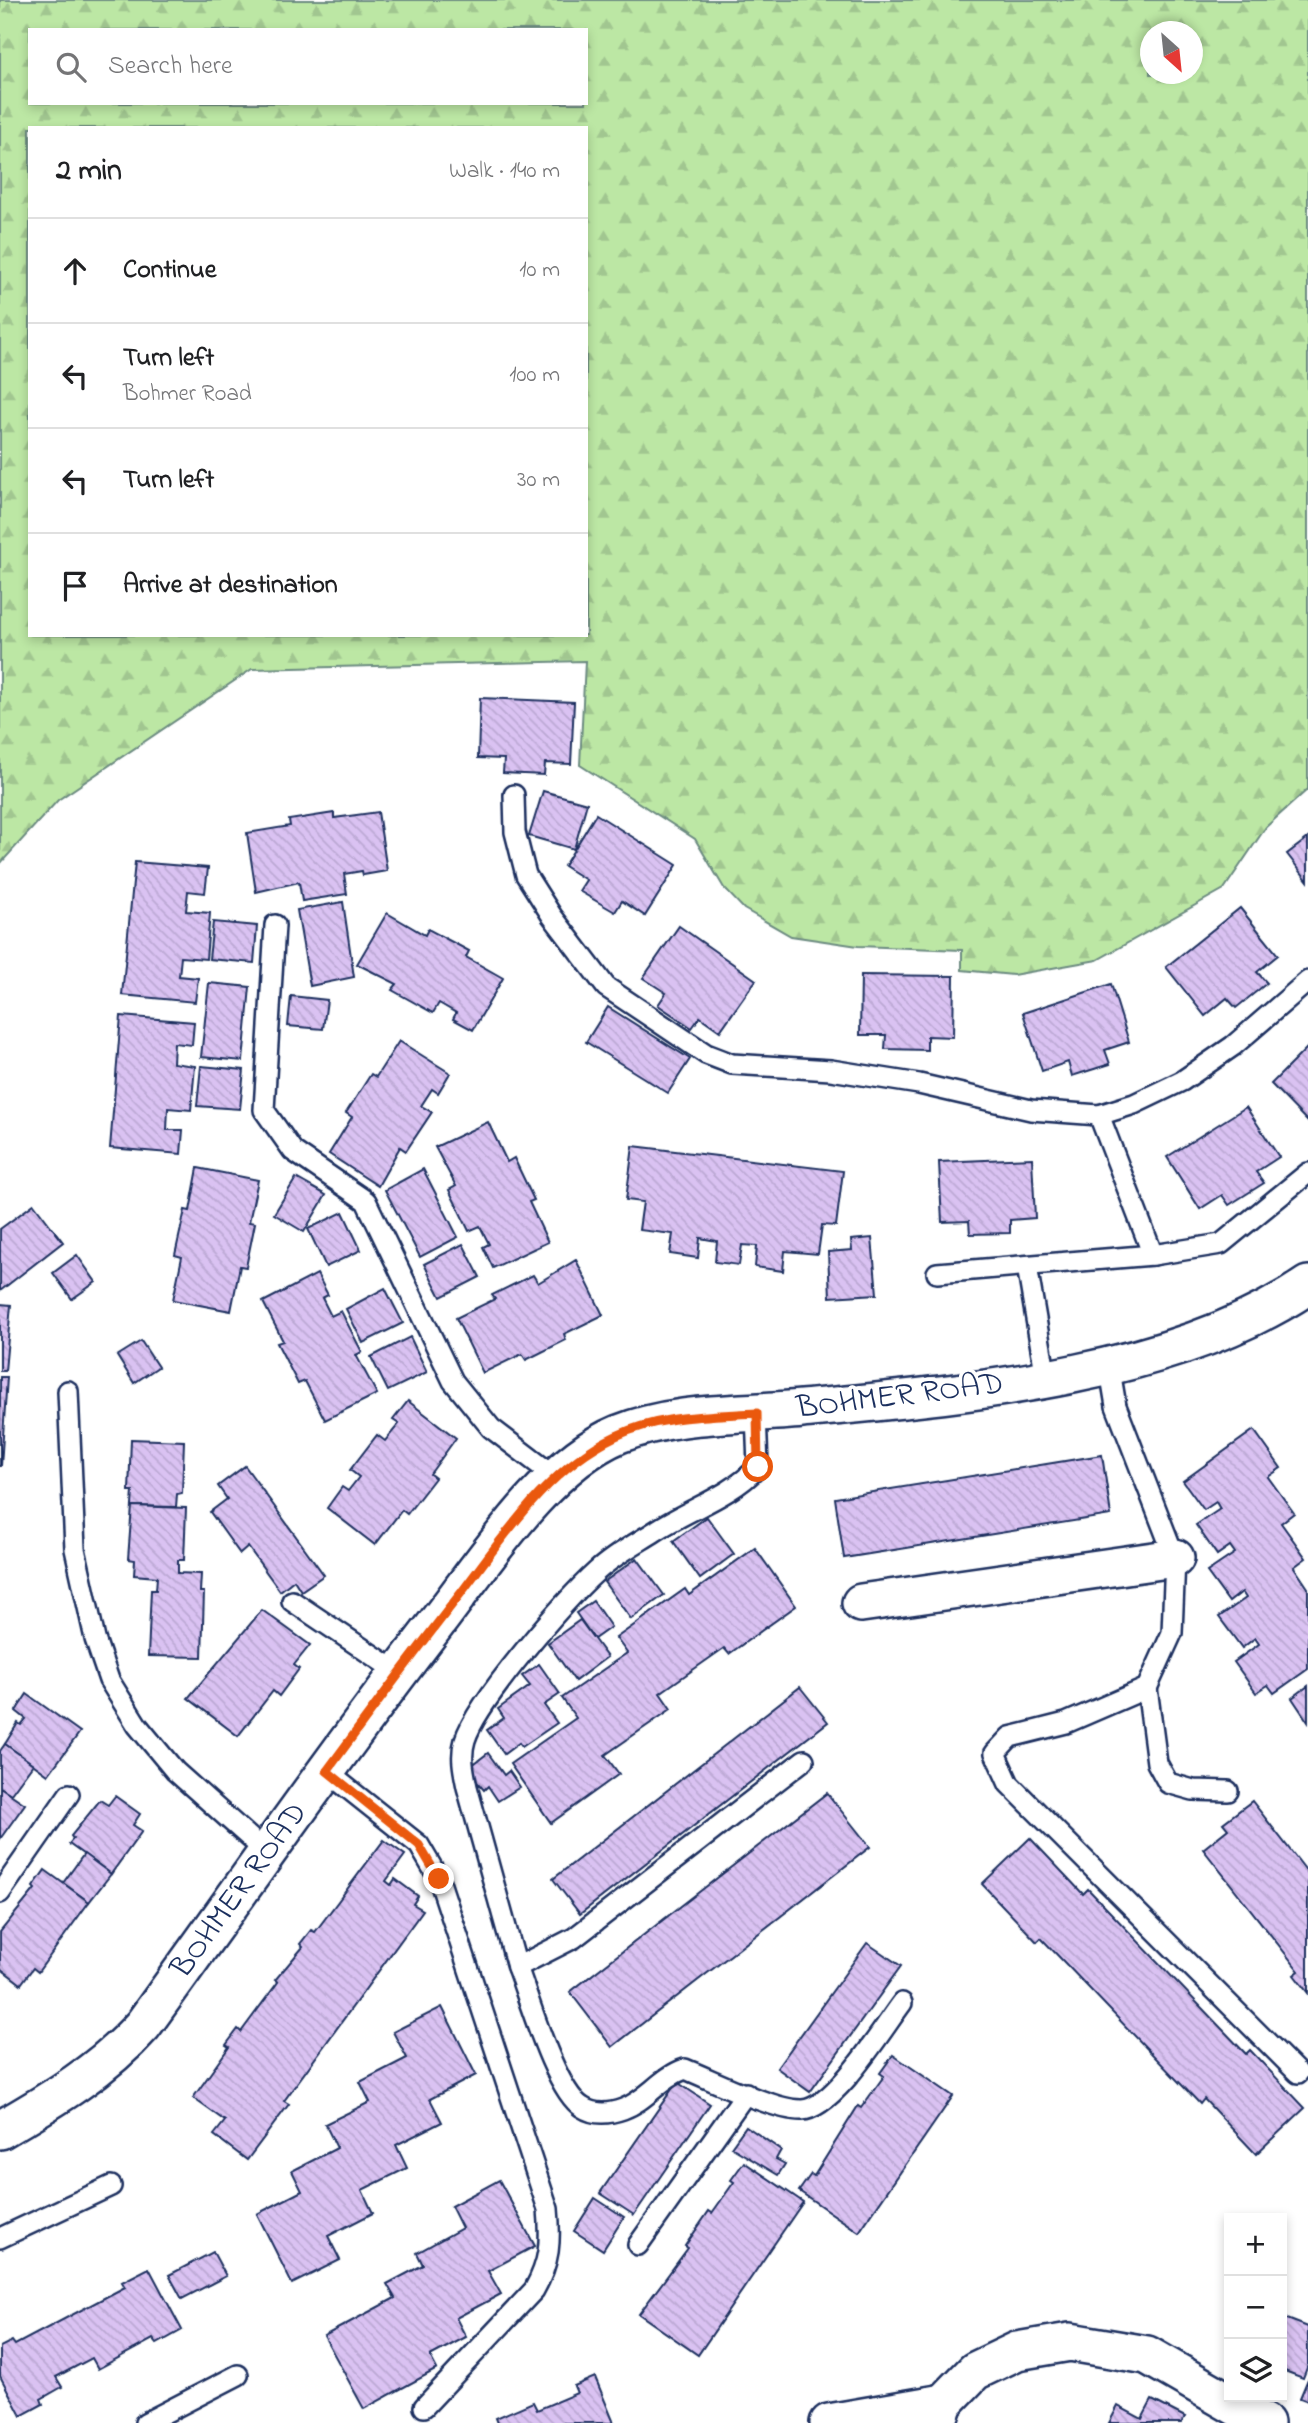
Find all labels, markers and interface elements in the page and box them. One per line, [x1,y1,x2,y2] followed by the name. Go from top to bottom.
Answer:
[1140,21,1203,84] north arrow
[28,28,588,105] search box
[52,48,90,86] icon: search
[108,48,233,86] text: Search here
[56,150,122,194] text: 2 min
[449,155,560,188] text: Walk · 140 m
[56,252,94,290] icon: ahead
[123,252,216,290] text: Continue
[519,254,560,287] text: 10 m
[123,340,214,378] text: Turn left
[56,357,94,395] icon: left
[509,359,560,392] text: 100 m
[123,378,252,411] text: Bohmer Road
[56,462,94,500] icon: left
[123,462,214,500] text: Turn left
[517,464,560,497] text: 30 m
[56,567,94,605] icon: arrive
[123,567,338,605] text: Arrive at destination
[793,1361,1006,1433] street label: BOHMER ROAD
[742,1451,773,1482] route start
[159,1793,320,1990] street label: BOHMER ROAD
[423,1863,454,1894] route end
[1224,2213,1287,2402] map controls
[1224,2213,1287,2276] button: +
[1224,2276,1287,2339] button: −
[1224,2339,1287,2402] button: layers

